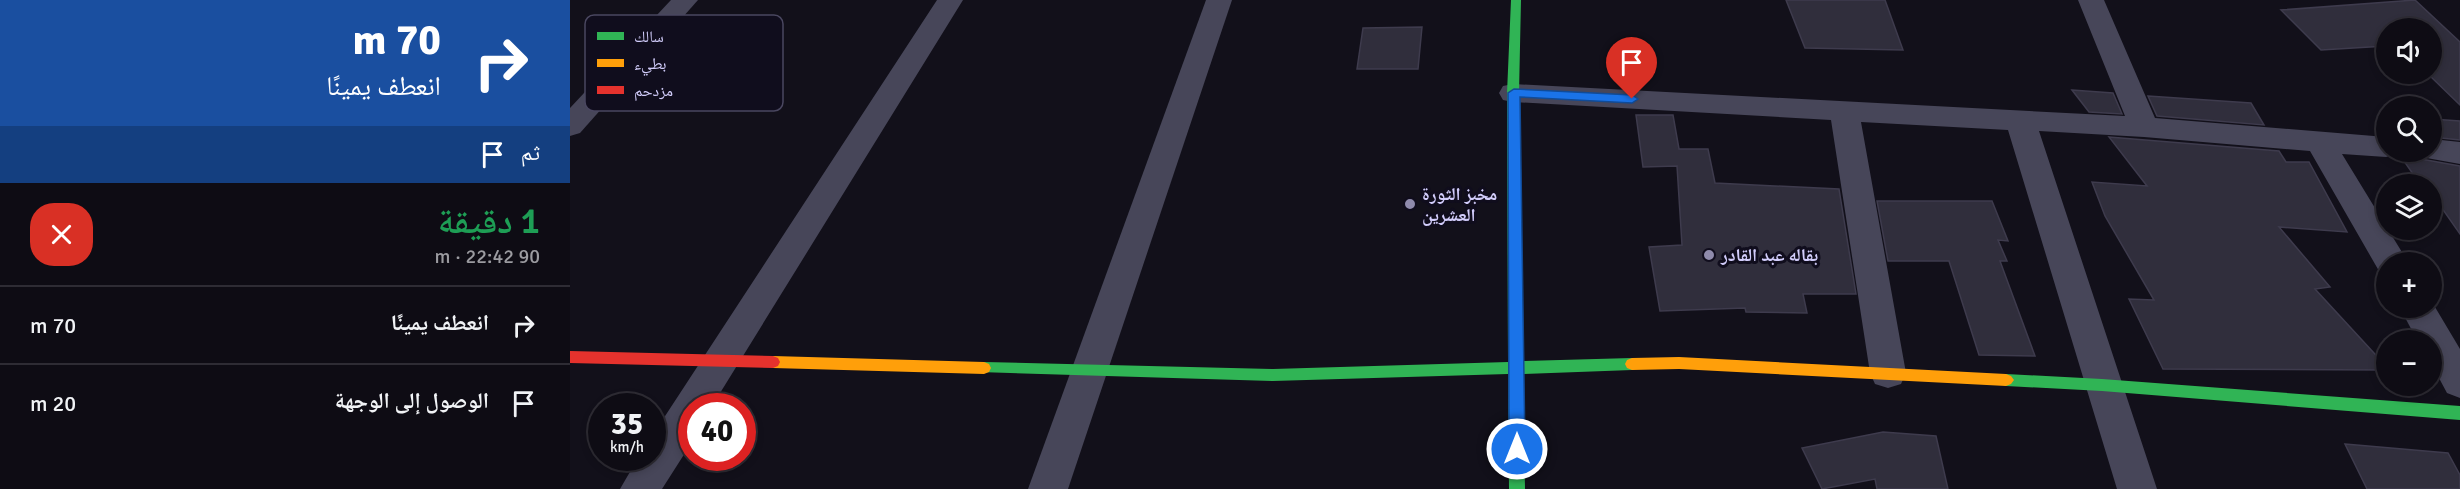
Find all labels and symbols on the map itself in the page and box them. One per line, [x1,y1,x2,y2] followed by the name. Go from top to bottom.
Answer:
[585,15,783,111] legend
[634,27,664,47] text: سالك
[1606,37,1657,99] pin
[634,54,666,76] text: بطيء
[634,81,673,101] text: مزدحم
[1422,183,1497,226] place label: مخبز الثورة العشرين
[1403,197,1417,211] marker: مخبز الثورة العشرين
[1720,244,1818,266] place label: بقاله عبد القادر
[1702,248,1716,262] marker: بقاله عبد القادر
[678,393,756,471] speed limit sign: 40
[1485,417,1549,481] position arrow

